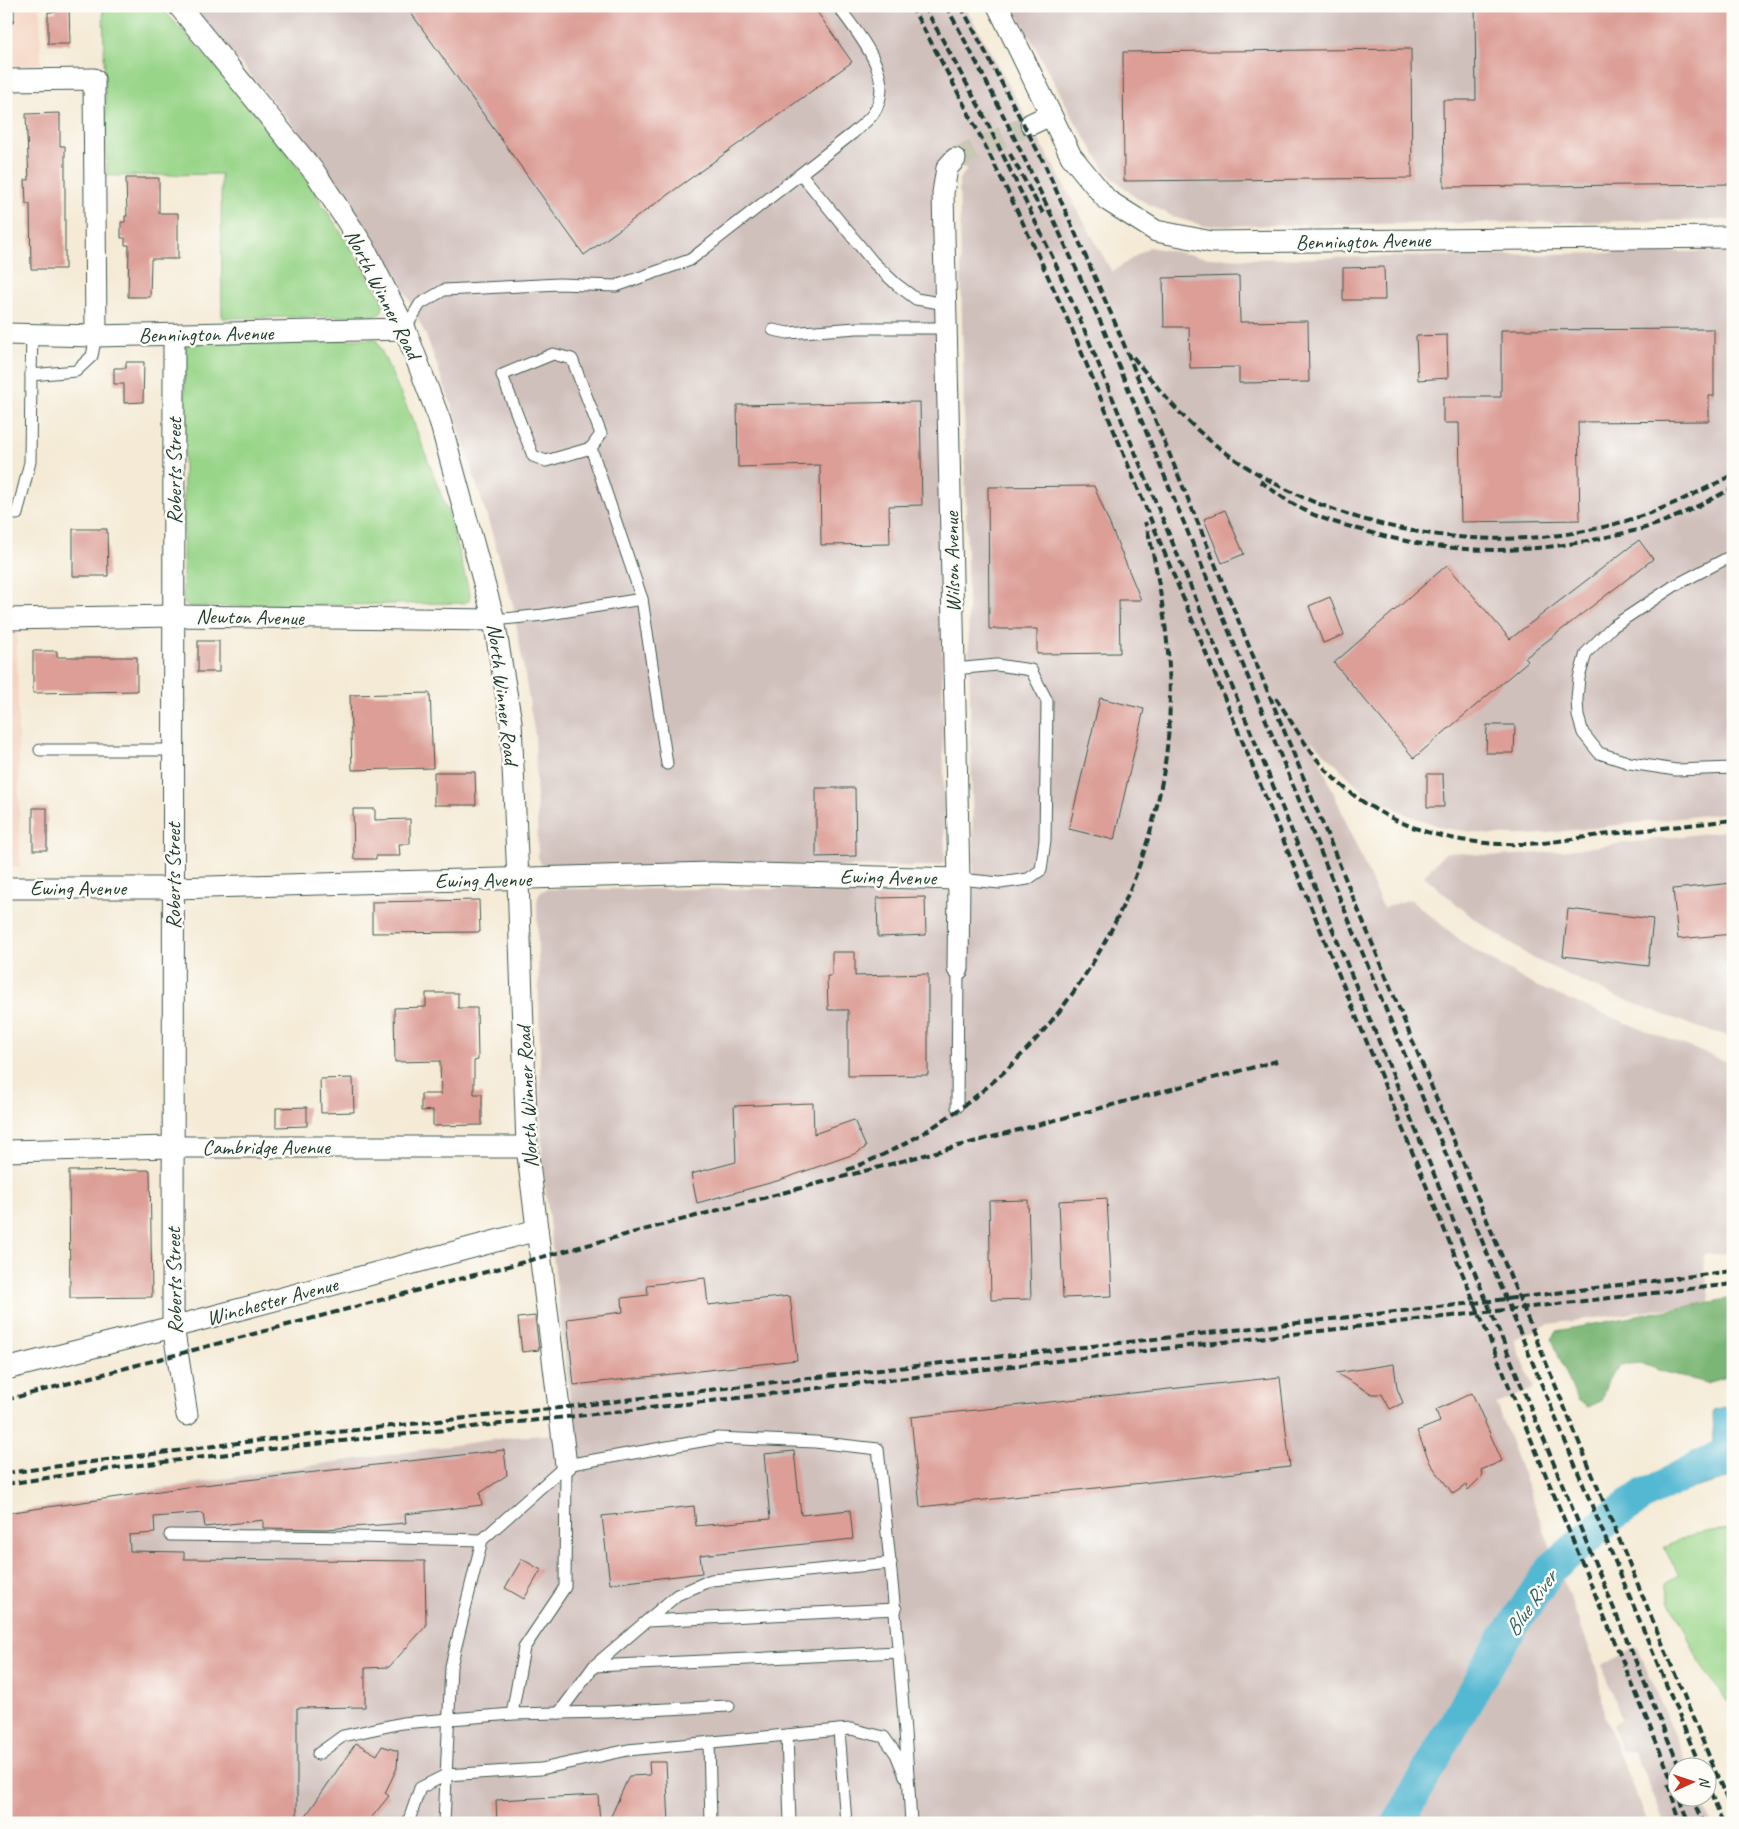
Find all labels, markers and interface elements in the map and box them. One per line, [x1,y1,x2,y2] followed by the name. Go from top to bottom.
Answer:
[339,225,428,366] street label: North Winner Road
[1295,227,1432,255] street label: Bennington Avenue
[138,320,275,348] street label: Bennington Avenue
[161,416,187,524] street label: Roberts Street
[938,510,966,613] street label: Wilson Avenue
[196,603,305,631] street label: Newton Avenue
[481,622,525,770] street label: North Winner Road
[160,821,186,929] street label: Roberts Street
[840,863,939,891] street label: Ewing Avenue
[435,866,534,894] street label: Ewing Avenue
[30,875,128,901] street label: Ewing Avenue
[510,1022,544,1168] street label: North Winner Road
[202,1134,331,1160] street label: Cambridge Avenue
[160,1225,188,1334] street label: Roberts Street
[204,1271,342,1331] street label: Winchester Avenue
[1498,1562,1566,1642] water label: Blue River
[1666,1756,1716,1806] north arrow
[1696,1777,1713,1788] text: N

